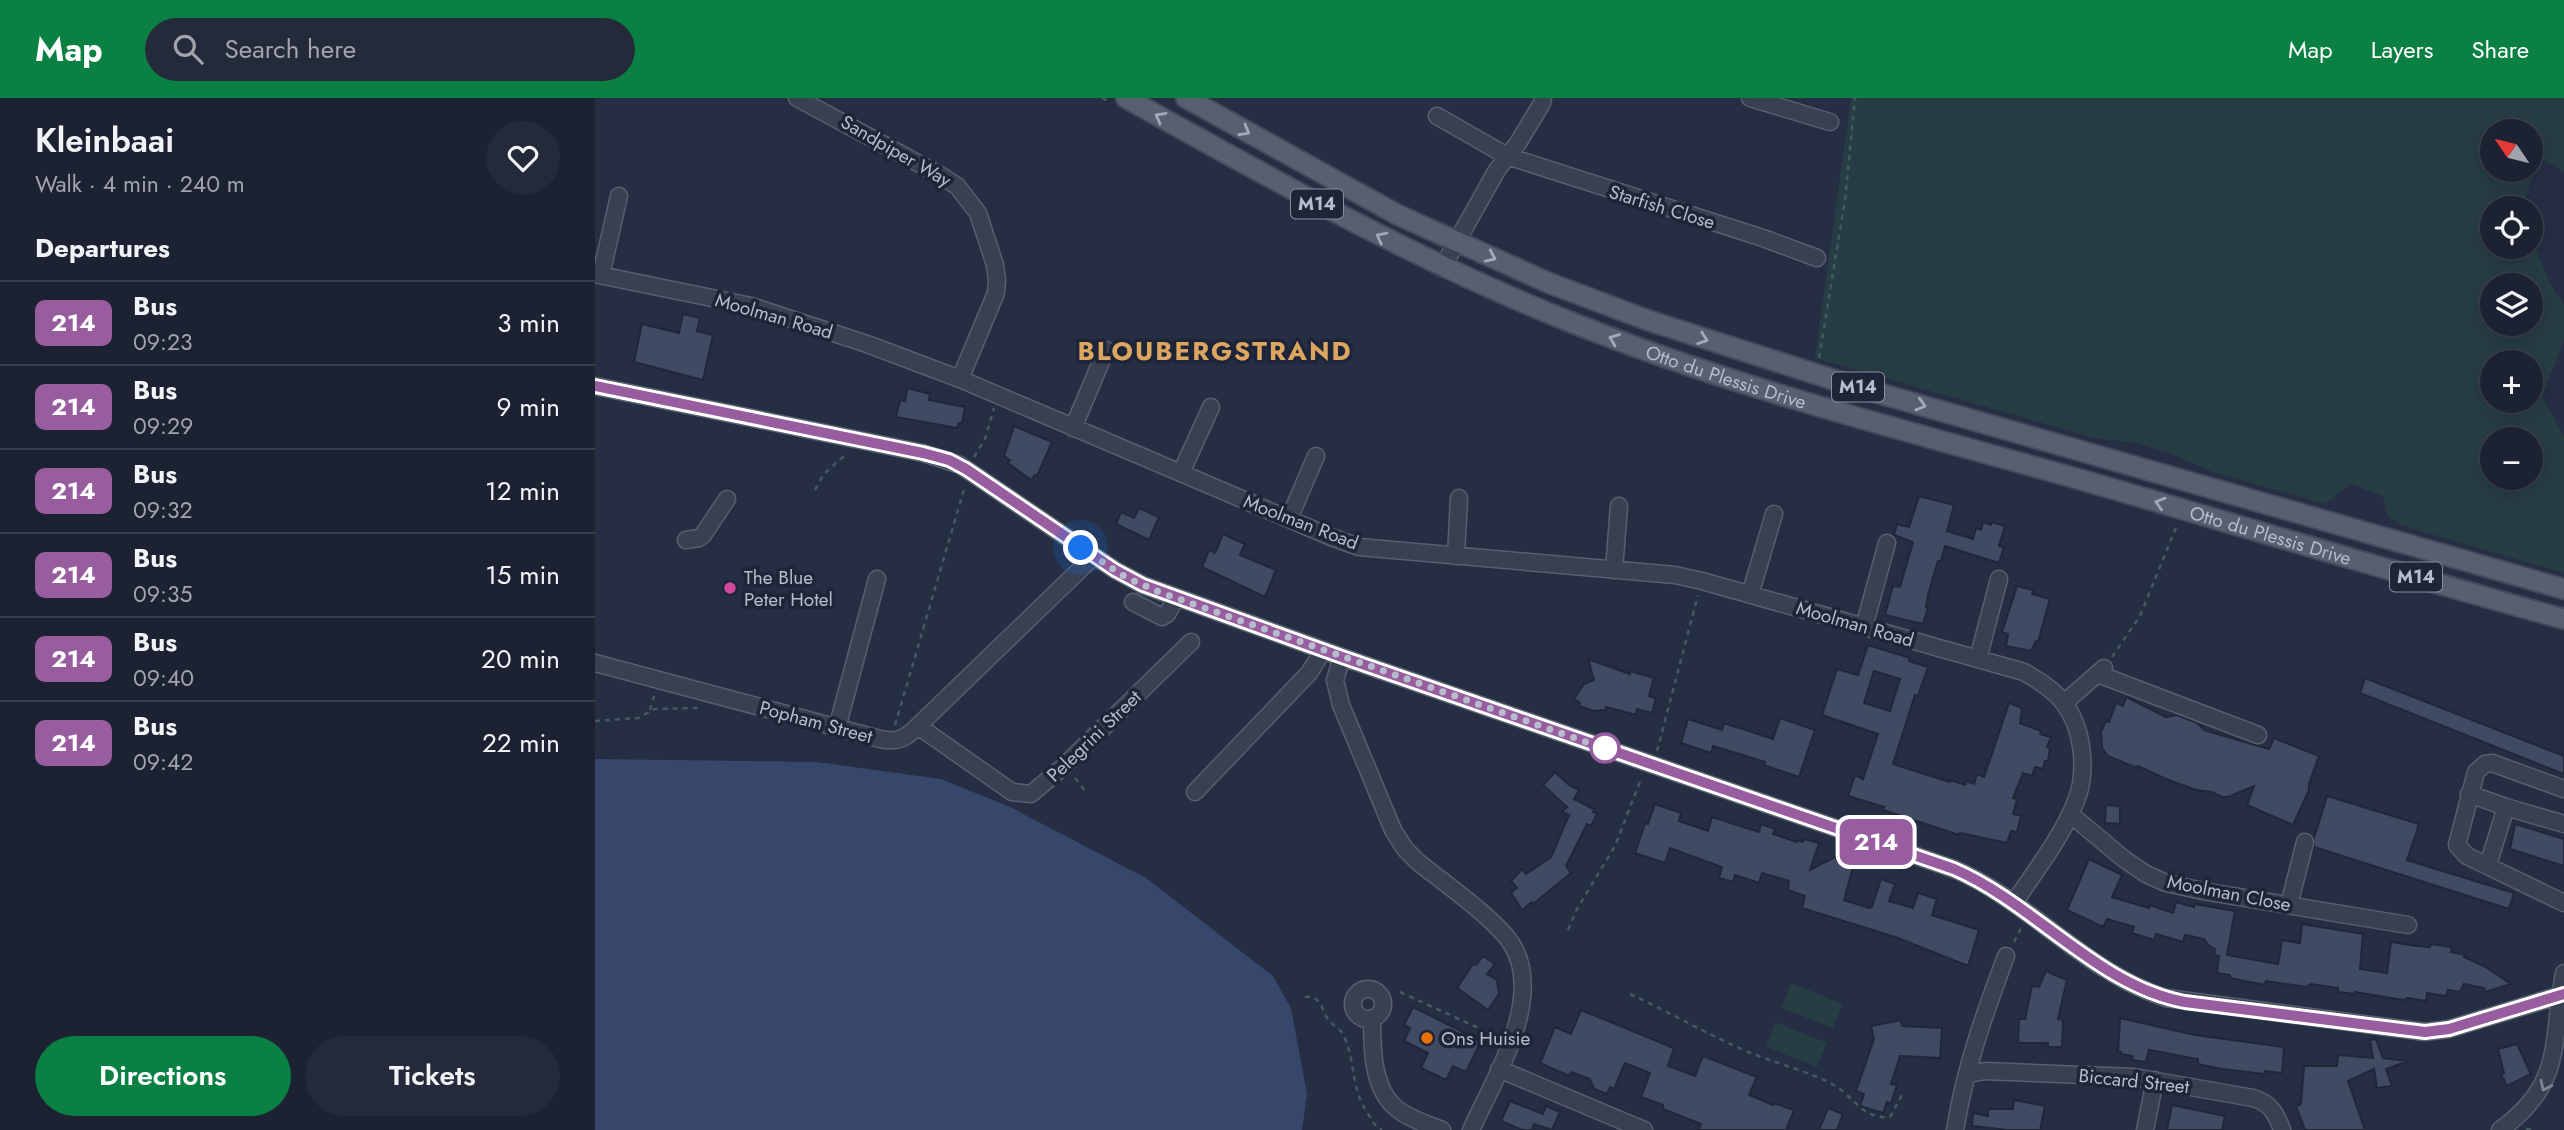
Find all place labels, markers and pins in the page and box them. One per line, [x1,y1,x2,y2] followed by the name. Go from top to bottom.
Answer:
[744,564,833,613] place label: The Blue Peter Hotel
[722,580,738,596] marker: The Blue Peter Hotel
[1590,733,1620,763] unlabelled marker
[1441,1025,1530,1052] place label: Ons Huisie
[1419,1030,1435,1046] marker: Ons Huisie

